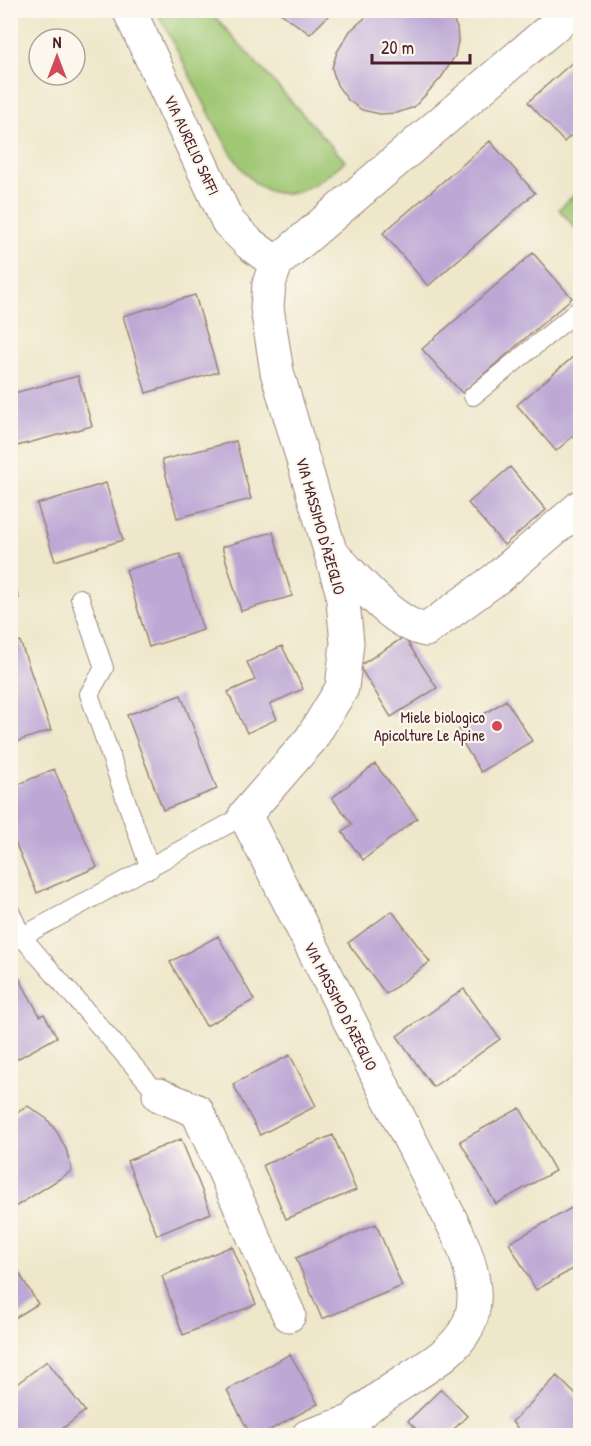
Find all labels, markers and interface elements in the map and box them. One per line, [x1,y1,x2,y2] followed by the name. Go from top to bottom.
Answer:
[27,27,87,87] north arrow
[372,27,470,65] scale bar
[53,31,62,53] text: N
[381,35,414,60] text: 20 m
[159,91,225,199] street label: VIA AURELIO SAFFI
[291,455,351,597] street label: VIA MASSIMO D'AZEGLIO
[374,706,486,746] place label: Miele biologico Apicolture Le Apine
[490,719,504,733] marker: Miele biologico Apicolture Le Apine
[299,938,383,1074] street label: VIA MASSIMO D'AZEGLIO

